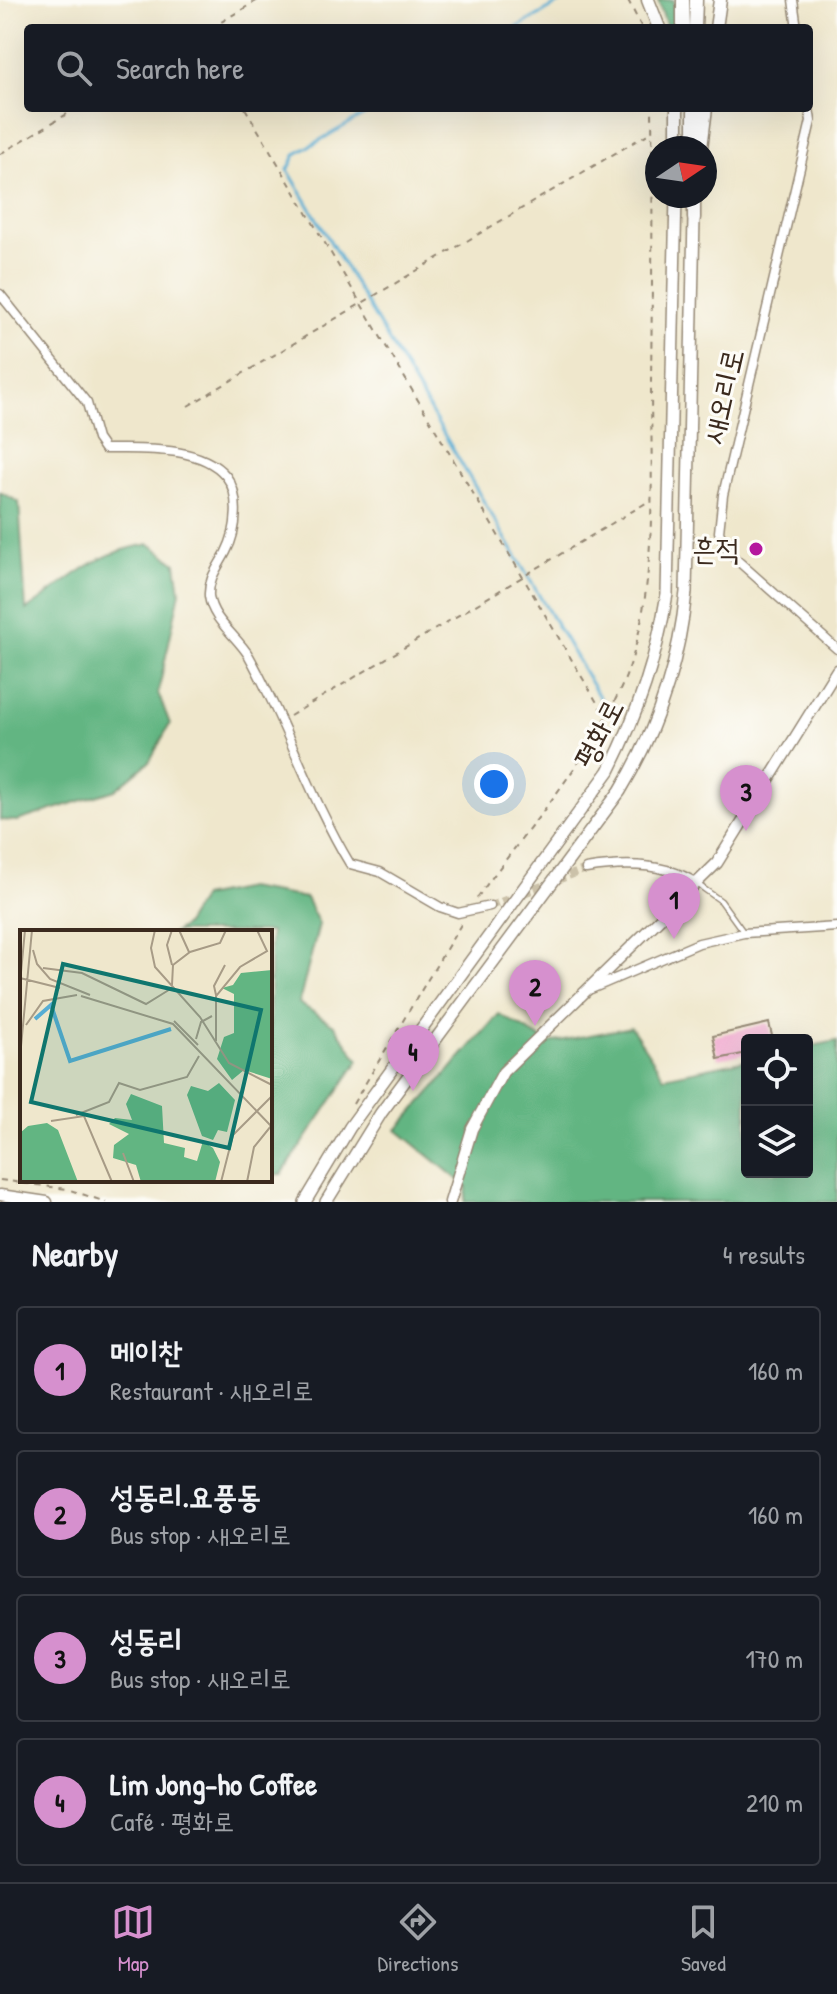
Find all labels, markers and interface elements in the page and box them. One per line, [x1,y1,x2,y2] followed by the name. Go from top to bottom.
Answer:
[24,24,813,112] search box
[52,46,96,90] icon: search
[116,48,244,88] text: Search here
[645,136,717,208] north arrow
[692,344,752,448] street label: 새오리로
[692,529,740,569] place label: 흔적
[747,540,765,558] marker: 흔적
[564,692,632,774] street label: 평화로
[474,764,514,804] your location
[720,765,772,831] pin: 3
[648,873,700,939] pin: 1
[20,930,272,1182] inset map
[509,960,561,1026] pin: 2
[387,1025,439,1091] pin: 4
[741,1034,813,1178] map controls
[741,1034,813,1106] button: locate
[741,1106,813,1178] button: layers
[32,1231,118,1277] text: Nearby
[723,1237,805,1272] text: 4 results
[110,1332,182,1372] text: 메이찬
[55,1353,65,1388] text: 1
[748,1353,803,1388] text: 160 m
[110,1373,313,1408] text: Restaurant · 새오리로
[110,1476,261,1516] text: 성동리.요풍동
[54,1497,66,1532] text: 2
[748,1497,803,1532] text: 160 m
[110,1517,291,1552] text: Bus stop · 새오리로
[110,1620,182,1660] text: 성동리
[54,1641,66,1676] text: 3
[745,1641,803,1676] text: 170 m
[110,1661,291,1696] text: Bus stop · 새오리로
[110,1764,317,1804] text: Lim Jong-ho Coffee
[55,1785,65,1820] text: 4
[746,1785,803,1820] text: 210 m
[110,1804,234,1839] text: Café · 평화로
[111,1900,155,1978] tab: Map
[378,1900,459,1978] tab: Directions
[681,1900,726,1978] tab: Saved

